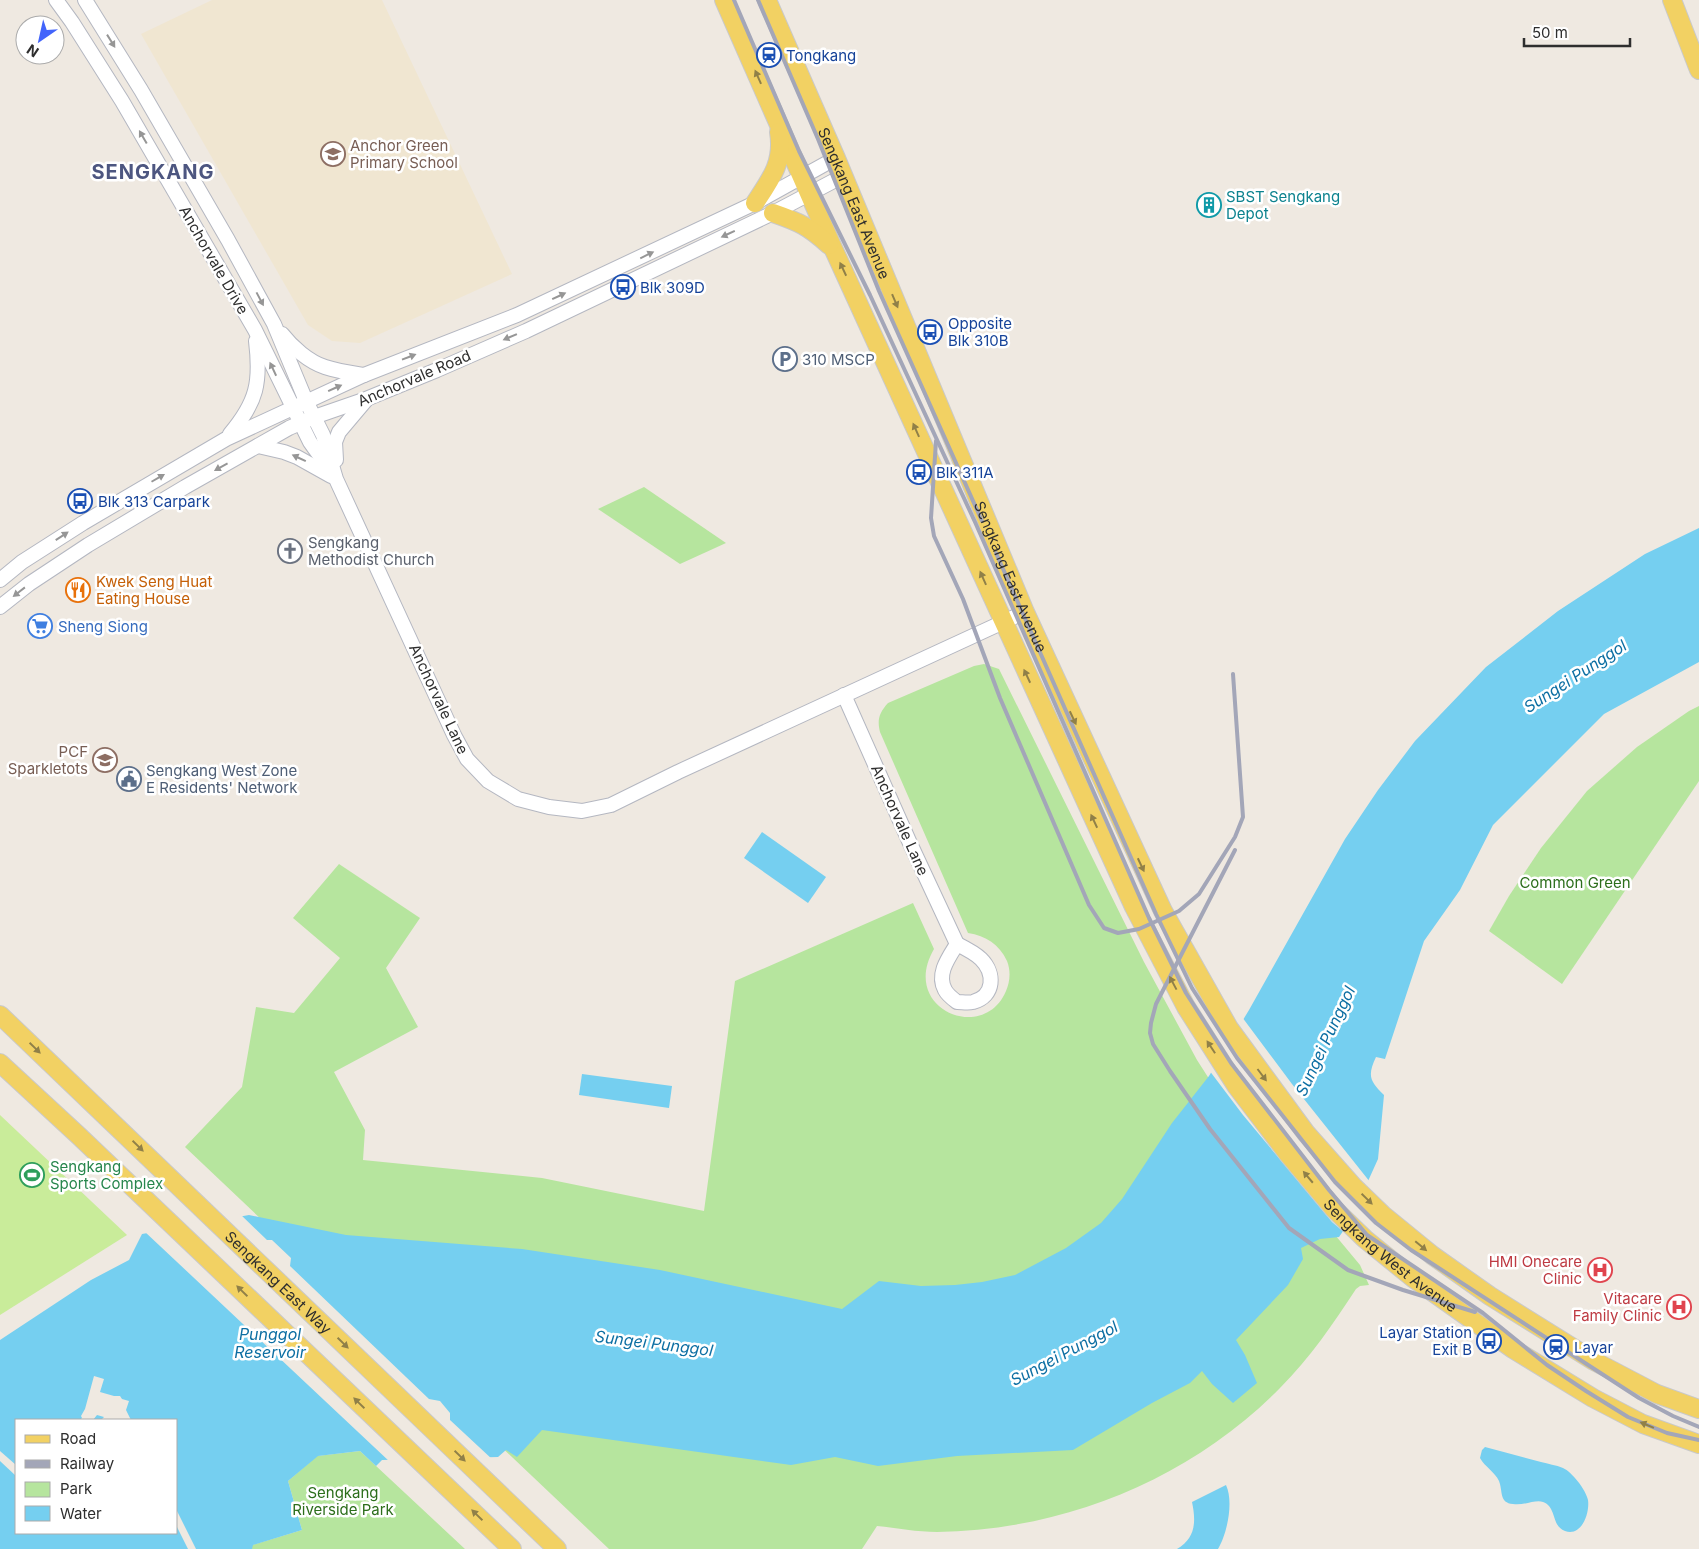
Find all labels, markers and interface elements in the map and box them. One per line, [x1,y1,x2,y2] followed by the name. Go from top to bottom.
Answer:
[15,15,65,65] north arrow
[1524,15,1630,47] scale bar
[1532,23,1568,42] text: 50 m
[106,35,115,48] one-way arrow
[23,41,42,61] text: N
[756,42,782,68] station icon: Tongkang
[786,46,856,65] place label: Tongkang
[753,70,761,84] one-way arrow
[814,124,895,282] street label: Sengkang East Avenue
[139,129,147,144] one-way arrow
[350,136,458,172] place label: Anchor Green Primary School
[320,141,346,167] school or university icon: Anchor Green Primary School
[91,160,215,184] district label: SENGKANG
[1226,187,1340,223] place label: SBST Sengkang Depot
[1196,192,1222,218] building icon: SBST Sengkang Depot
[175,202,253,318] street label: Anchorvale Drive
[721,230,736,238] one-way arrow
[640,250,654,258] one-way arrow
[839,262,847,276] one-way arrow
[610,274,636,300] bus stop icon: Blk 309D
[640,278,705,297] place label: Blk 309D
[256,292,264,307] one-way arrow
[552,292,566,300] one-way arrow
[892,294,900,308] one-way arrow
[948,314,1012,350] place label: Opposite Blk 310B
[917,319,943,345] bus stop icon: Opposite Blk 310B
[502,333,517,341] one-way arrow
[355,346,473,410] street label: Anchorvale Road
[772,346,798,372] parking icon: 310 MSCP
[802,350,875,369] place label: 310 MSCP
[402,353,416,361] one-way arrow
[269,362,277,376] one-way arrow
[328,383,342,391] one-way arrow
[912,423,920,437] one-way arrow
[292,454,306,462] one-way arrow
[906,459,932,485] bus stop icon: Blk 311A
[214,462,228,471] one-way arrow
[936,463,994,482] place label: Blk 311A
[151,473,164,482] one-way arrow
[67,488,93,514] bus stop icon: Blk 313 Carpark
[98,492,211,511] place label: Blk 313 Carpark
[970,498,1052,655] street label: Sengkang East Avenue
[56,531,69,541] one-way arrow
[308,533,434,569] place label: Sengkang Methodist Church
[277,538,303,564] church icon: Sengkang Methodist Church
[979,571,987,585] one-way arrow
[96,572,212,608] place label: Kwek Seng Huat Eating House
[65,577,91,603] restaurant icon: Kwek Seng Huat Eating House
[13,587,26,598] one-way arrow
[27,613,53,639] supermarket icon: Sheng Siong
[58,617,148,636] place label: Sheng Siong
[1520,635,1630,717] water label: Sungei Punggol
[405,641,473,757] street label: Anchorvale Lane
[1023,668,1032,683] one-way arrow
[1069,711,1077,725] one-way arrow
[8,742,88,778] place label: PCF Sparkletots
[92,747,118,773] school or university icon: PCF Sparkletots
[146,761,298,797] place label: Sengkang West Zone E Residents' Network
[867,762,933,878] street label: Anchorvale Lane
[116,766,142,792] public building icon: Sengkang West Zone E Residents' Network
[1090,814,1098,828] one-way arrow
[1138,858,1146,872] one-way arrow
[1519,873,1631,892] park label: Common Green
[1169,976,1177,990] one-way arrow
[1291,983,1359,1099] water label: Sungei Punggol
[1206,1041,1216,1054] one-way arrow
[29,1042,41,1054] one-way arrow
[1257,1068,1268,1081] one-way arrow
[131,1140,143,1152] one-way arrow
[50,1157,163,1193] place label: Sengkang Sports Complex
[19,1162,45,1188] sports icon: Sengkang Sports Complex
[1303,1171,1314,1184] one-way arrow
[1361,1193,1373,1205] one-way arrow
[1320,1195,1461,1316] street label: Sengkang West Avenue
[221,1227,336,1338] street label: Sengkang East Way
[1414,1240,1427,1251] one-way arrow
[1489,1252,1582,1288] place label: HMI Onecare Clinic
[1587,1257,1613,1283] hospital icon: HMI Onecare Clinic
[236,1285,248,1297] one-way arrow
[1573,1289,1662,1325] place label: Vitacare Family Clinic
[1666,1294,1692,1320] hospital icon: Vitacare Family Clinic
[1007,1316,1121,1390] water label: Sungei Punggol
[1379,1323,1472,1359] place label: Layar Station Exit B
[234,1324,307,1362] water label: Punggol Reservoir
[594,1326,714,1360] water label: Sungei Punggol
[1476,1328,1502,1354] bus stop icon: Layar Station Exit B
[1543,1334,1569,1360] station icon: Layar
[337,1337,349,1349] one-way arrow
[1574,1338,1613,1357] place label: Layar
[354,1397,366,1409] one-way arrow
[15,1419,178,1534] legend
[1639,1421,1654,1429] one-way arrow
[60,1429,96,1448] text: Road
[454,1450,466,1462] one-way arrow
[60,1454,115,1473] text: Railway
[60,1479,93,1498] text: Park
[292,1483,395,1519] park label: Sengkang Riverside Park
[60,1504,102,1523] text: Water
[471,1509,483,1521] one-way arrow

